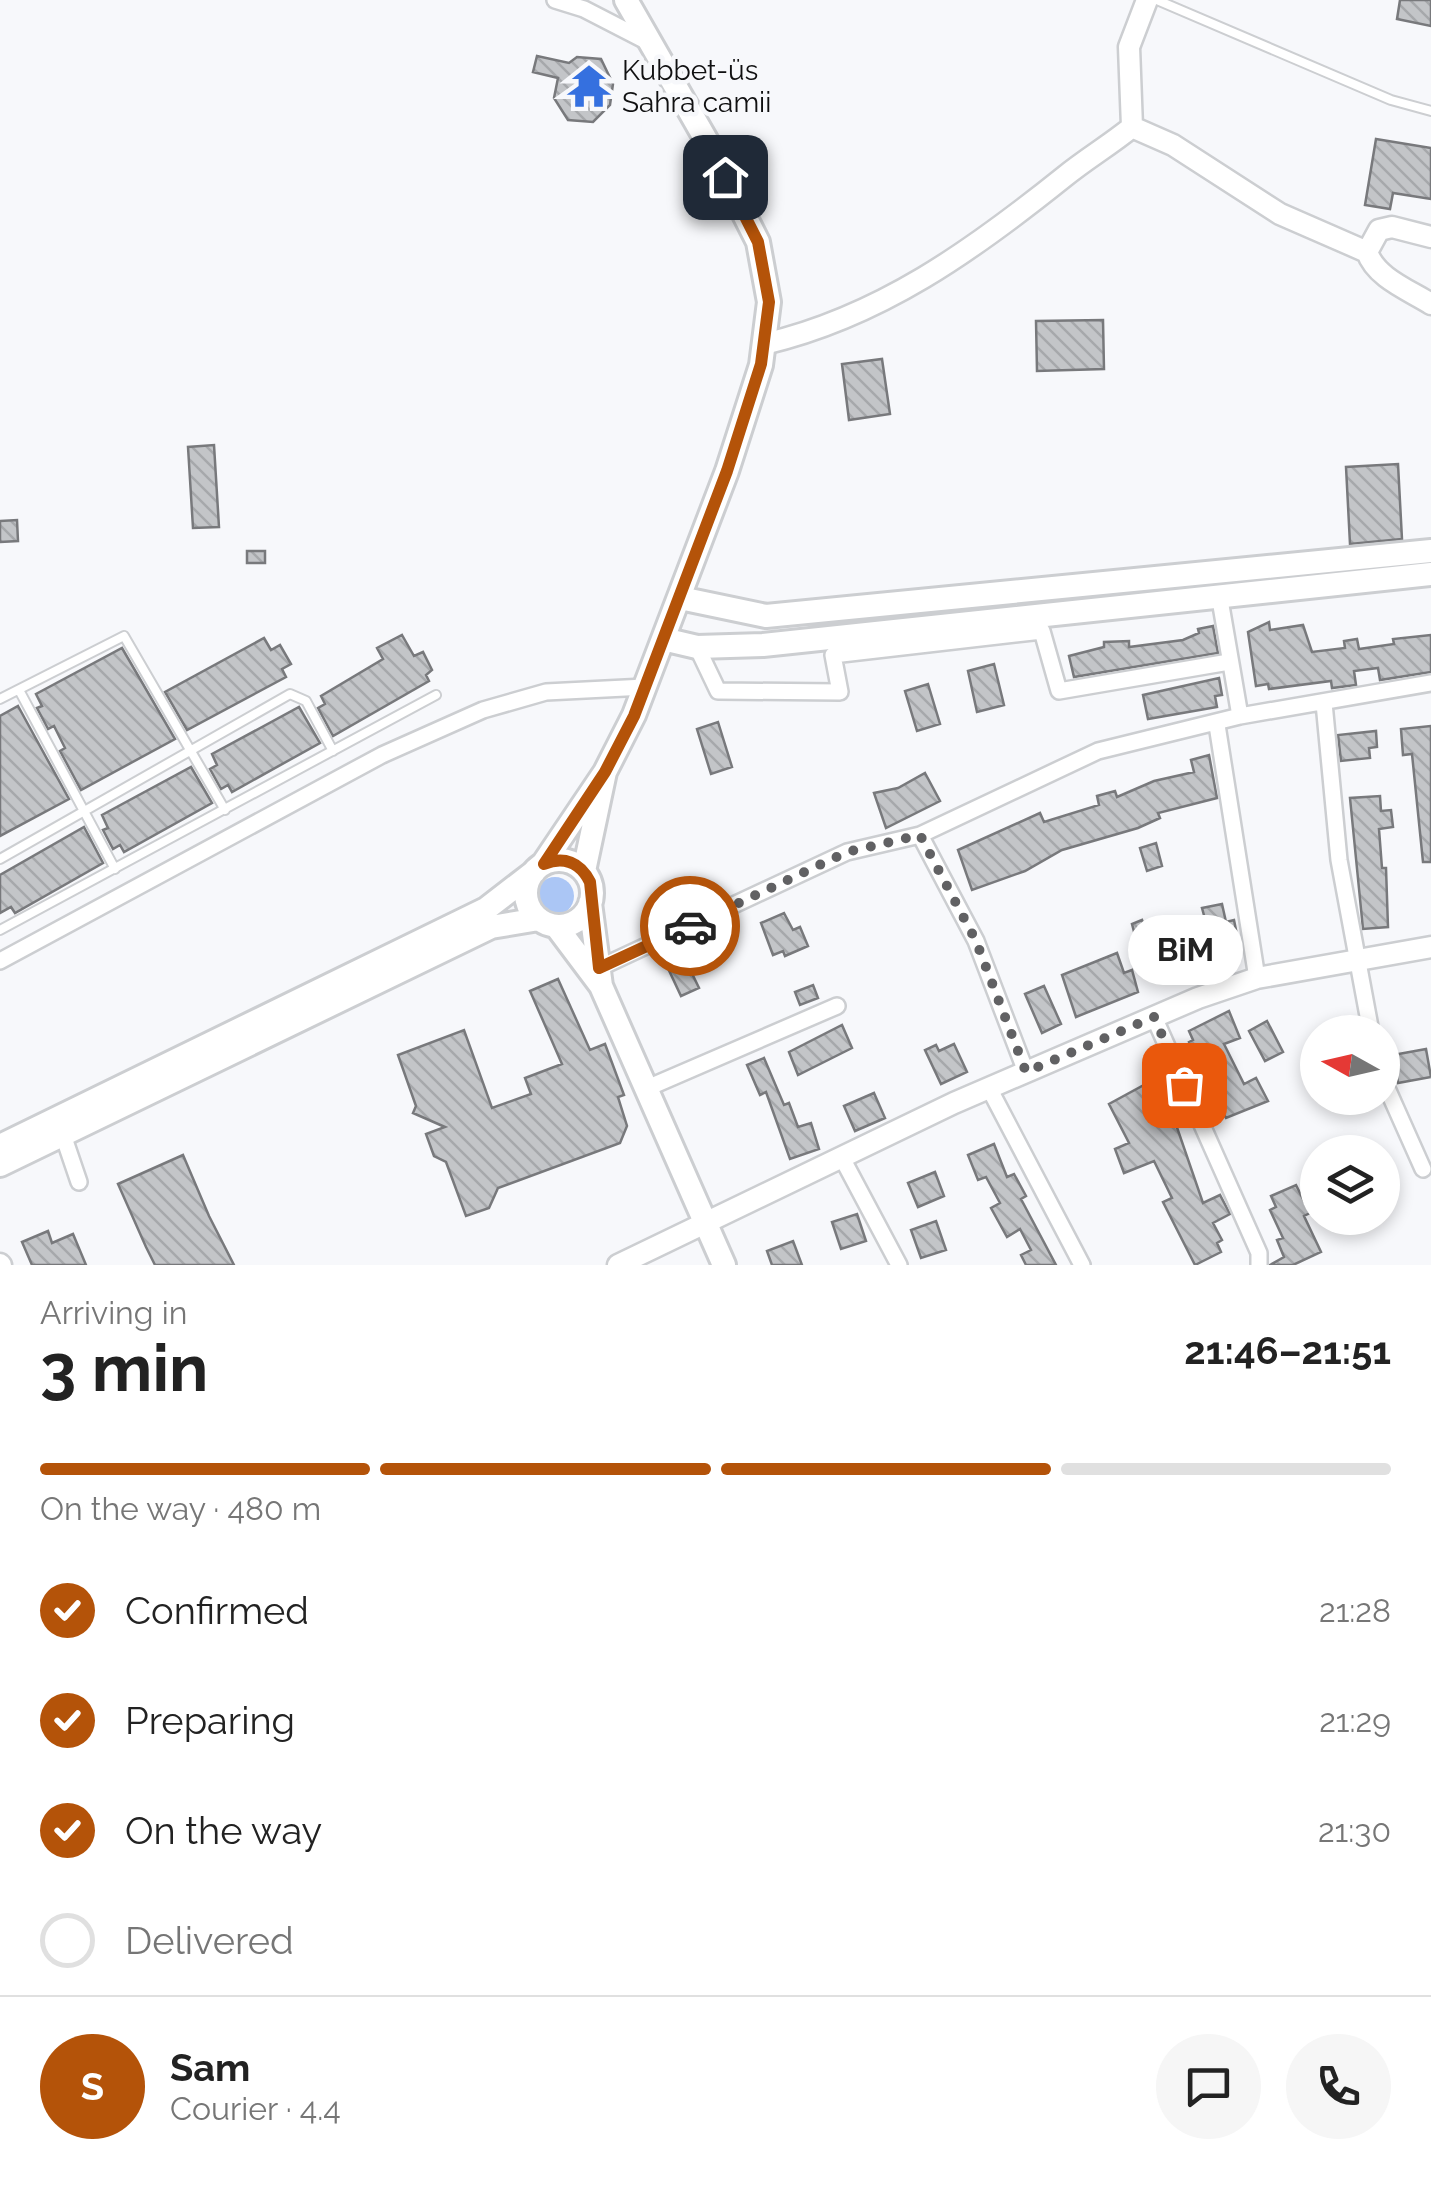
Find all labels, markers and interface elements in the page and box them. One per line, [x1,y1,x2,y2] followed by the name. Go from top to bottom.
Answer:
[622,54,771,119] place label: Kubbet-üs Sahra camii
[565,62,613,110] temple icon: Kubbet-üs Sahra camii
[683,135,768,220] pin
[698,150,753,205] icon: home
[640,876,740,976] courier
[663,899,718,954] icon: car
[1126,915,1242,985] callout: BiM
[1157,931,1214,968] text: BiM
[1300,1015,1400,1115] north arrow
[1300,1015,1400,1235] map controls
[1142,1043,1227,1128] pin
[1157,1058,1212,1113] icon: bag
[1300,1135,1400,1235] button: layers
[40,1294,187,1331] text: Arriving in
[1184,1328,1391,1373] text: 21:46–21:51
[40,1330,208,1406] text: 3 min
[40,1490,321,1527] text: On the way · 480 m
[40,1583,95,1638] icon: check
[125,1588,309,1633] text: Confirmed
[1319,1592,1391,1629] text: 21:28
[40,1693,95,1748] icon: check
[125,1698,295,1743] text: Preparing
[1319,1702,1391,1739] text: 21:29
[40,1803,95,1858] icon: check
[125,1808,322,1853] text: On the way
[1318,1812,1391,1849] text: 21:30
[125,1918,294,1963] text: Delivered
[1156,2034,1261,2139] button: chat
[1286,2034,1391,2139] button: phone
[170,2045,250,2090] text: Sam
[81,2064,104,2109] text: S
[170,2090,341,2127] text: Courier · 4.4

